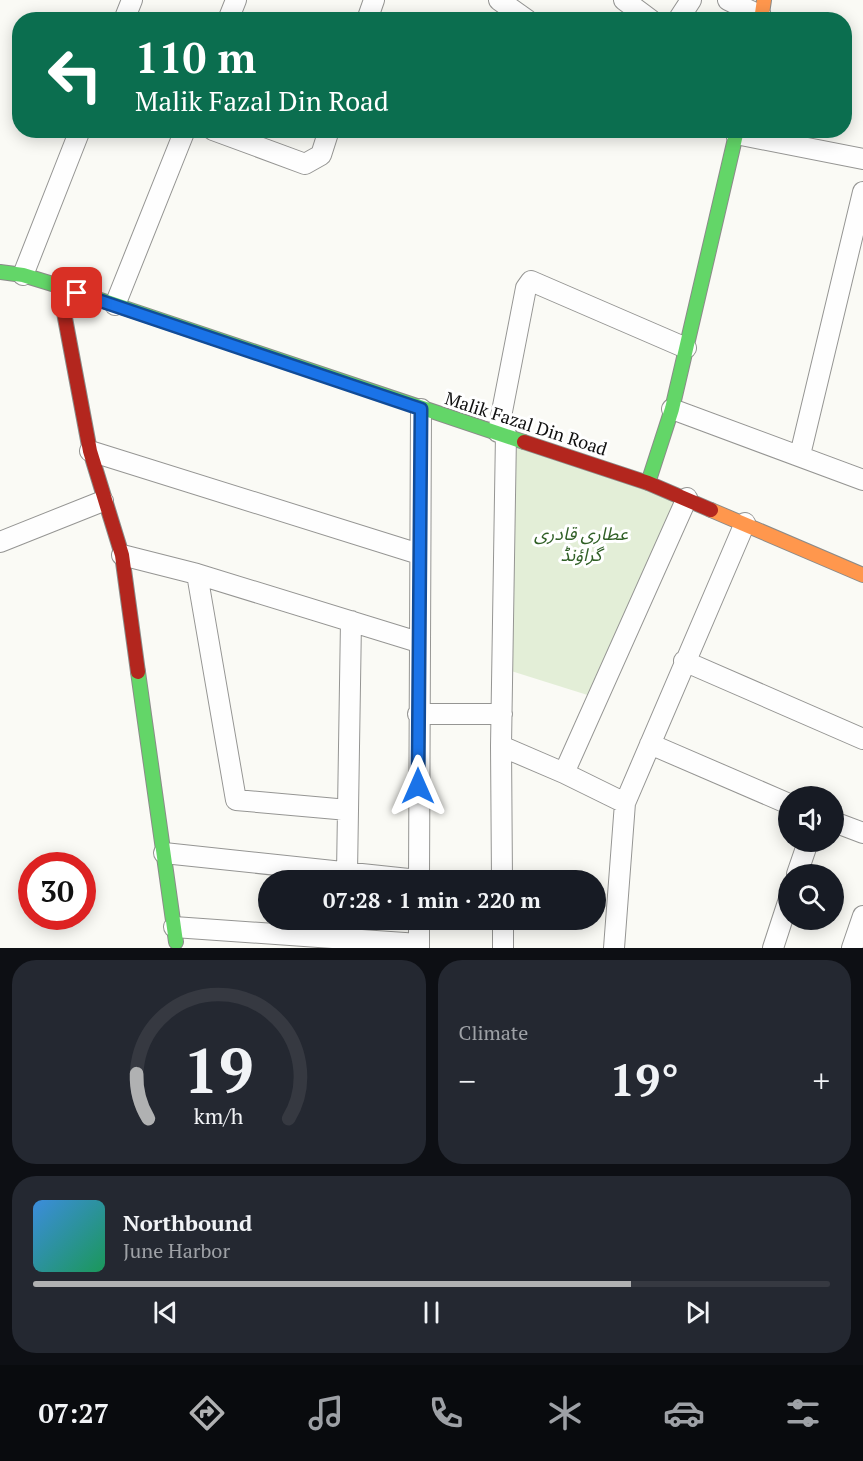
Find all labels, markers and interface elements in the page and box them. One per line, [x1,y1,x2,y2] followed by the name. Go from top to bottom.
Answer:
[135,29,256,85] text: 110 m
[36,36,114,114] icon: left
[135,83,389,119] text: Malik Fazal Din Road
[51,267,102,318] pin
[60,276,93,309] icon: arrive
[442,386,610,461] street label: Malik Fazal Din Road
[534,521,628,566] park label: عطاری قادری گراؤنڈ
[386,754,450,818] position arrow
[778,786,844,930] map controls
[778,786,844,852] button: sound
[18,852,96,930] speed limit sign: 30
[778,864,844,930] button: search
[323,885,541,914] text: 07:28 · 1 min · 220 m
[459,1019,528,1046] text: Climate
[183,1028,254,1111] text: 19
[610,1049,679,1109] text: 19°
[459,1059,476,1102] text: −
[812,1059,830,1102] text: +
[194,1102,244,1130] text: km/h
[123,1208,252,1237] text: Northbound
[123,1237,230,1264] text: June Harbor
[149,1296,182,1329] icon: previous
[415,1296,448,1329] icon: pause
[681,1296,714,1329] icon: next
[186,1392,228,1434] icon: directions
[305,1392,347,1434] icon: music
[425,1392,467,1434] icon: phone
[544,1392,586,1434] icon: climate
[663,1392,705,1434] icon: car
[782,1392,824,1434] icon: filters
[39,1395,109,1431] text: 07:27

